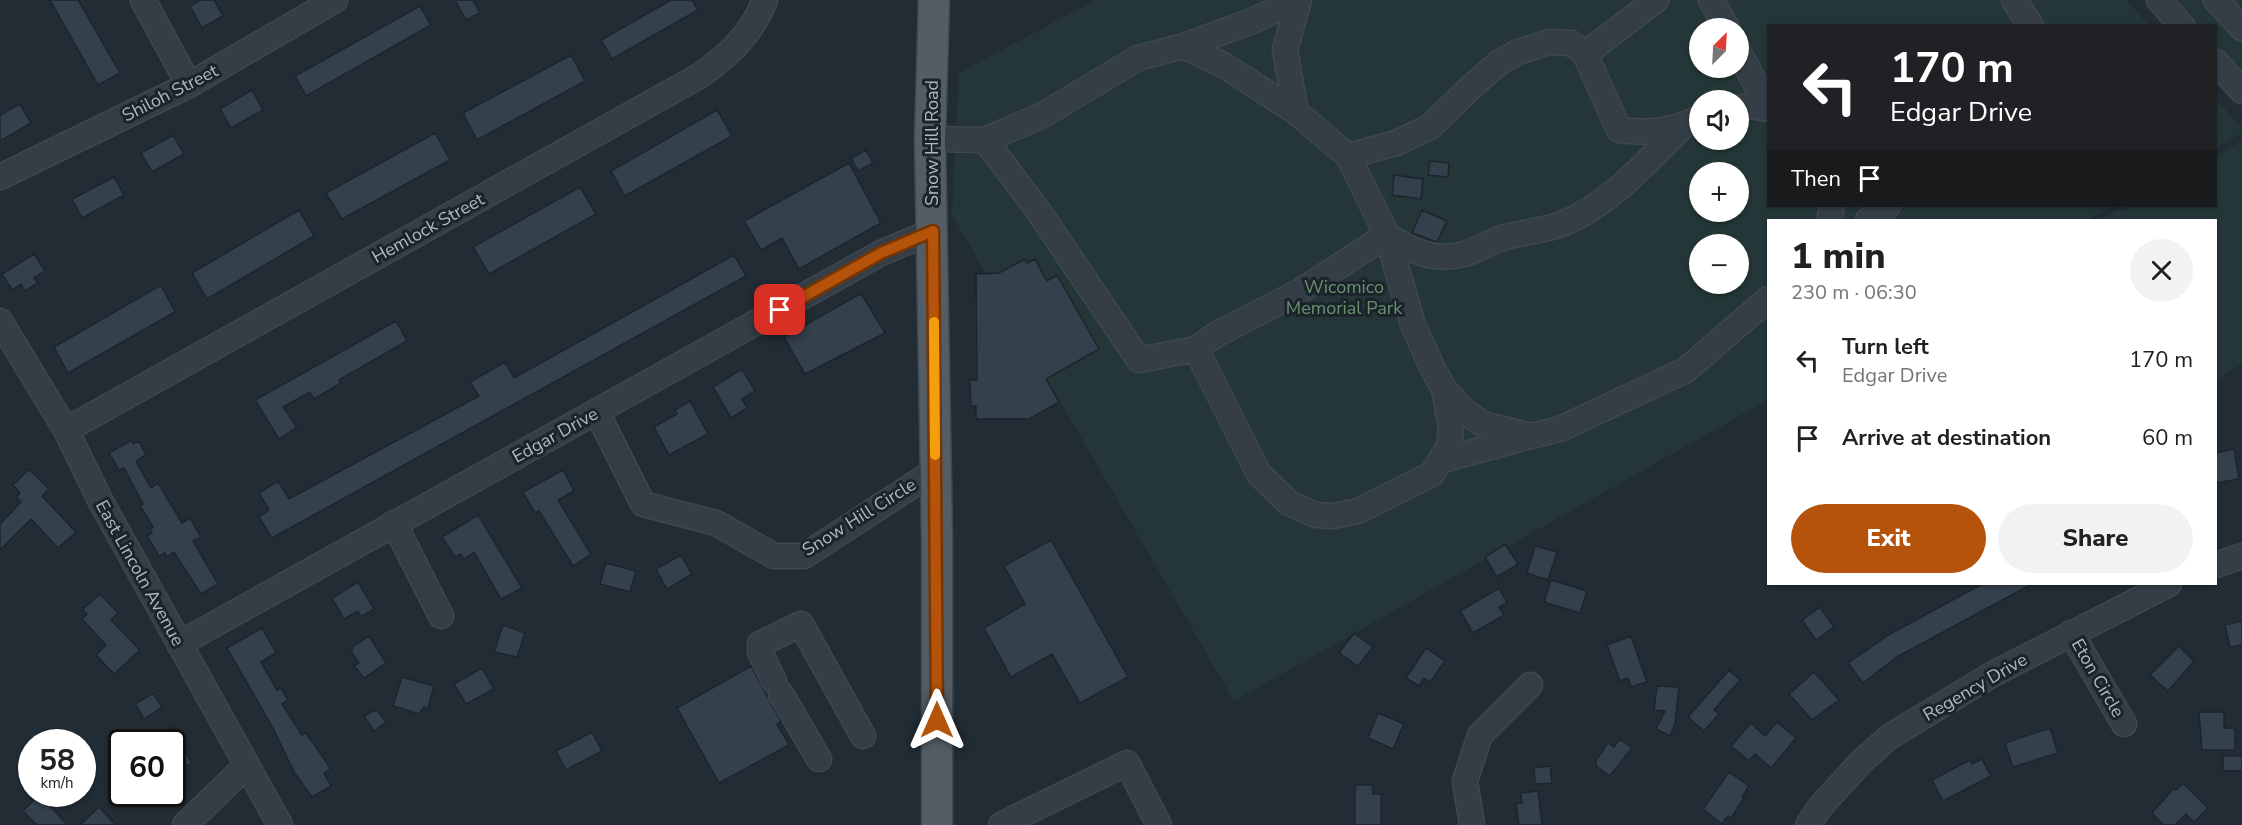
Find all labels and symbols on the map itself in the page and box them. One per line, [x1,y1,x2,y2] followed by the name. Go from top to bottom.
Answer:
[1689,18,1749,78] north arrow
[118,58,223,127] street label: Shiloh Street
[920,80,944,206] street label: Snow Hill Road
[368,187,489,269] street label: Hemlock Street
[1286,275,1403,320] park label: Wicomico Memorial Park
[754,284,805,335] pin
[508,402,602,468] street label: Edgar Drive
[798,472,920,562] street label: Snow Hill Circle
[90,496,190,650] street label: East Lincoln Avenue
[2066,634,2130,722] street label: Eton Circle
[1918,647,2032,727] street label: Regency Drive
[905,688,969,752] position arrow
[108,729,186,807] speed limit sign: 60

